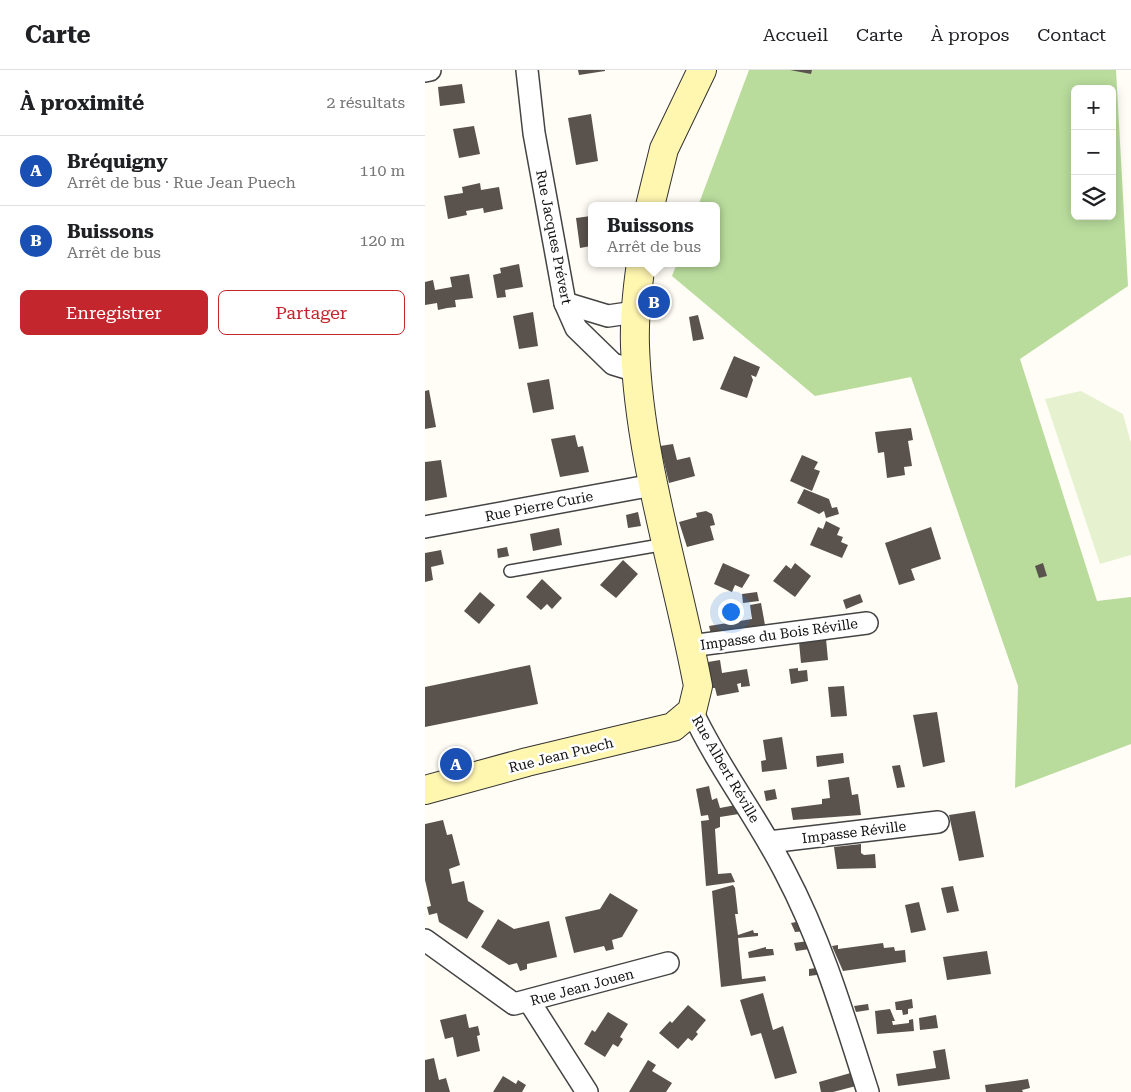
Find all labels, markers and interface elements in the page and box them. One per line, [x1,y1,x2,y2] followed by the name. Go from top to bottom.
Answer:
[25,21,91,49] text: Carte
[763,24,828,45] text: Accueil
[856,24,903,45] text: Carte
[931,24,1009,45] text: À propos
[1037,24,1106,45] text: Contact
[1071,85,1116,220] map controls
[1071,85,1116,130] button: +
[20,91,144,115] text: À proximité
[326,93,405,112] text: 2 résultats
[1071,130,1116,175] button: −
[67,150,168,173] text: Bréquigny
[30,161,42,180] text: A
[359,161,405,180] text: 110 m
[533,168,575,306] street label: Rue Jacques Prévert
[67,173,296,192] text: Arrêt de bus · Rue Jean Puech
[1071,175,1116,220] button: layers
[588,202,720,267] popup
[607,214,694,237] text: Buissons
[67,220,154,243] text: Buissons
[30,231,42,250] text: B
[359,231,405,250] text: 120 m
[607,237,701,256] text: Arrêt de bus
[67,243,161,262] text: Arrêt de bus
[638,283,670,321] pin: B
[20,290,208,335] button: Enregistrer
[218,290,405,335] button: Partager
[483,488,595,524] street label: Rue Pierre Curie
[718,599,744,625] your location
[699,615,859,653] street label: Impasse du Bois Réville
[689,713,763,826] street label: Rue Albert Réville
[507,734,615,776] street label: Rue Jean Puech
[440,745,472,783] pin: A
[801,818,907,846] street label: Impasse Réville
[528,965,636,1009] street label: Rue Jean Jouen

